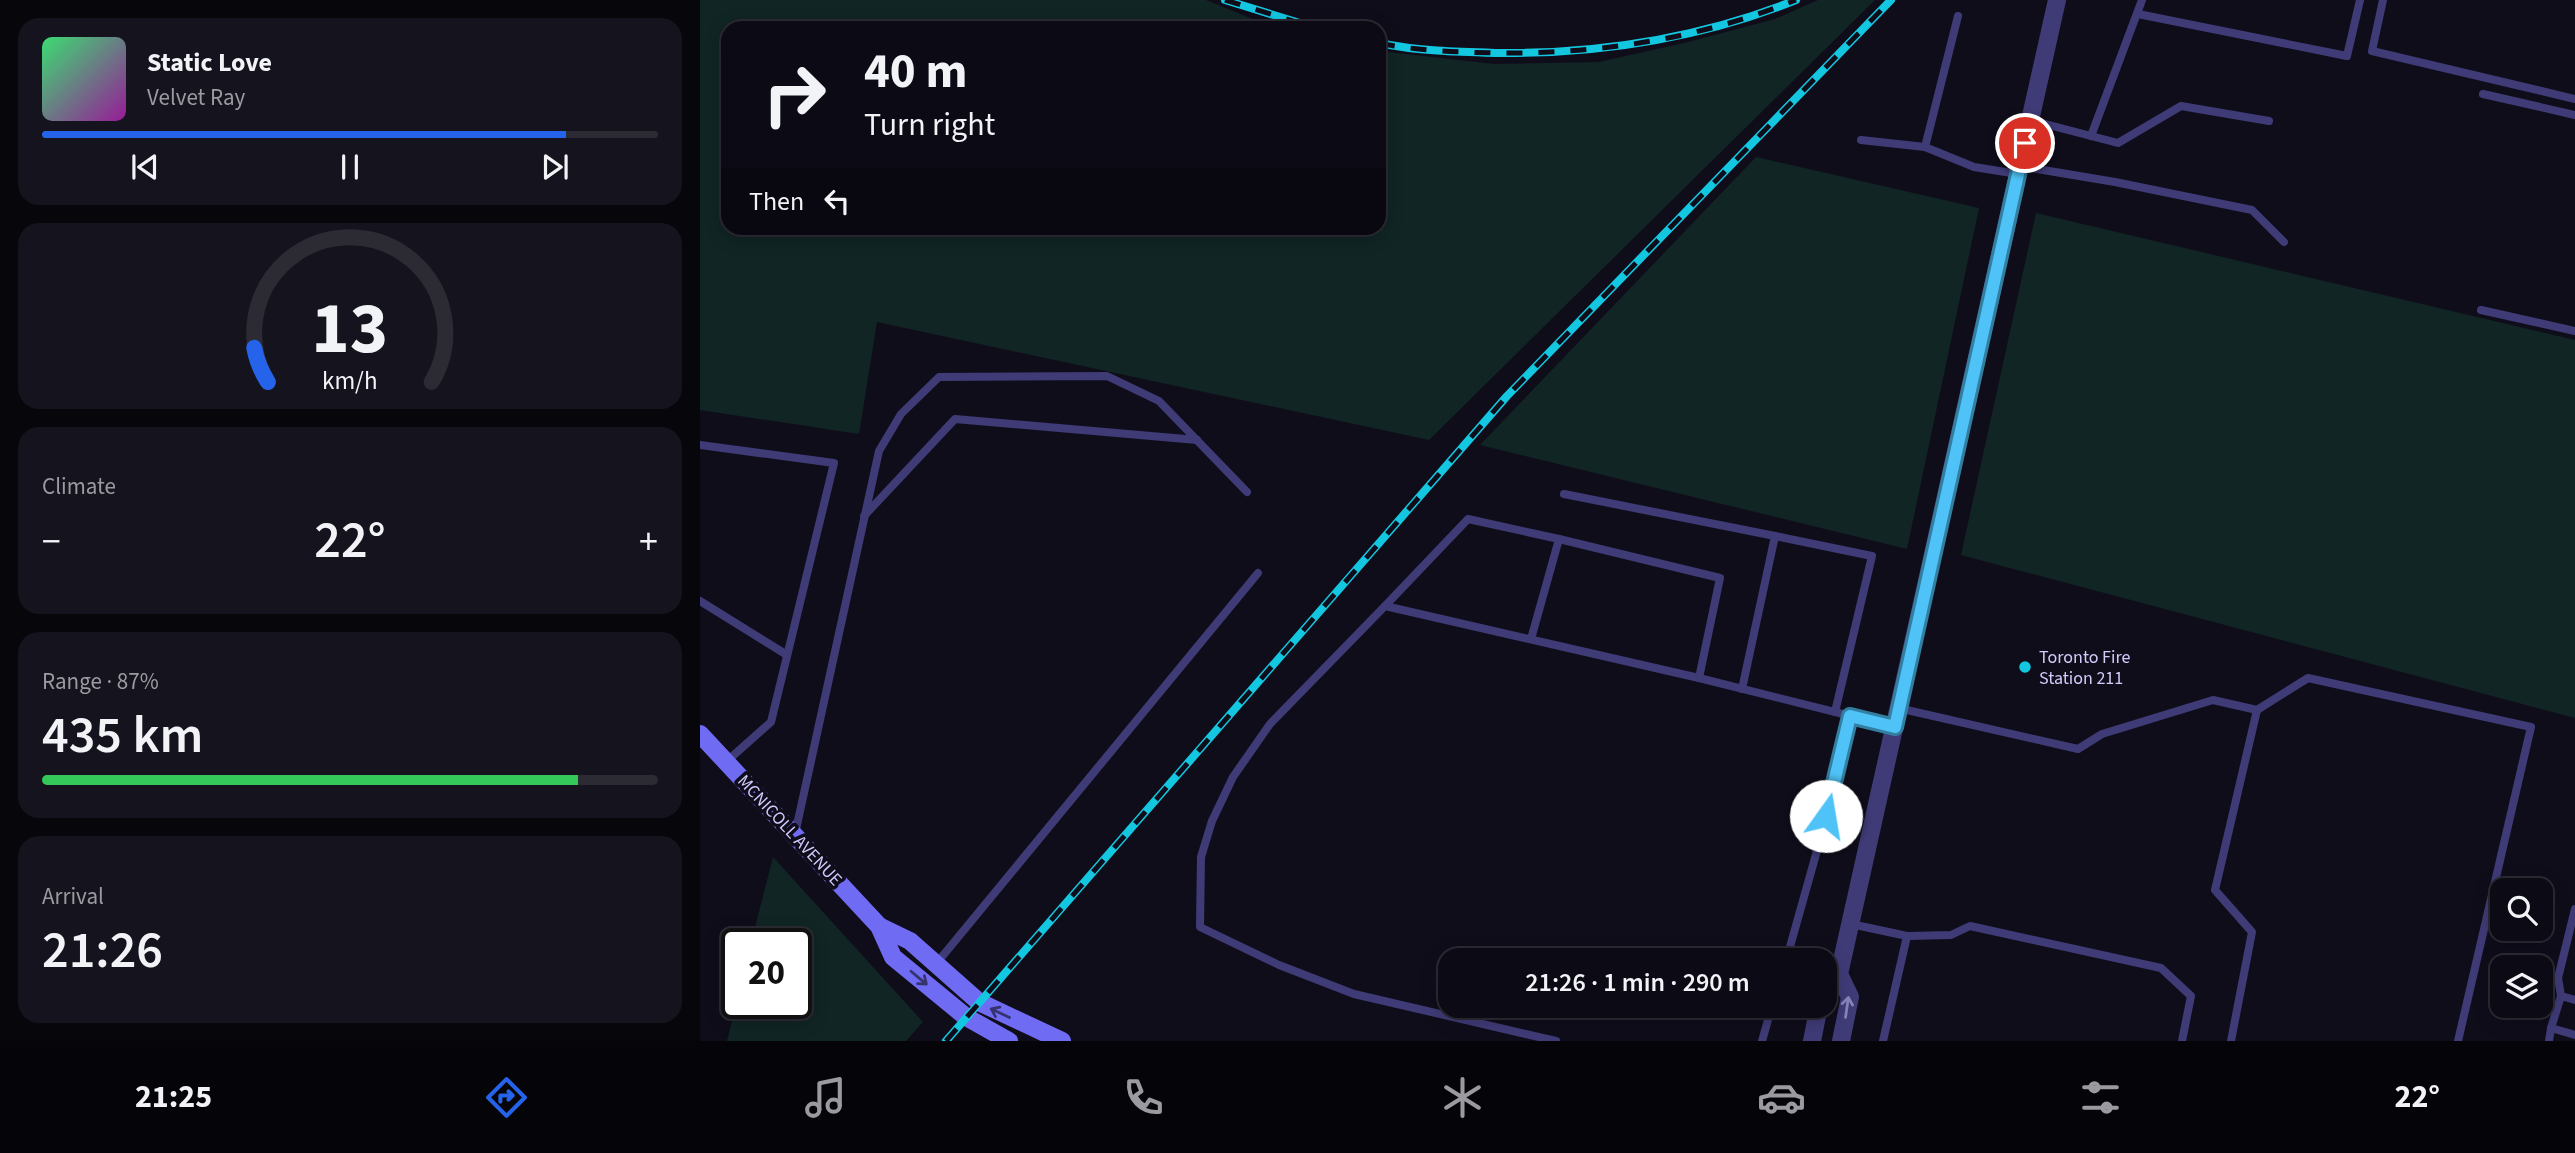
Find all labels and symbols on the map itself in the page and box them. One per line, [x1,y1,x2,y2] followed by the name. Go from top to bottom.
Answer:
[1995,113,2055,173] pin
[2039,645,2130,691] place label: Toronto Fire Station 211
[2017,659,2033,675] marker: Toronto Fire Station 211
[732,769,848,891] street label: MCNICOLL AVENUE
[1789,779,1863,853] position arrow
[721,928,812,1019] speed limit sign: 20
[910,971,928,986] one-way arrow
[1841,996,1854,1018] one-way arrow
[990,1006,1011,1020] one-way arrow

